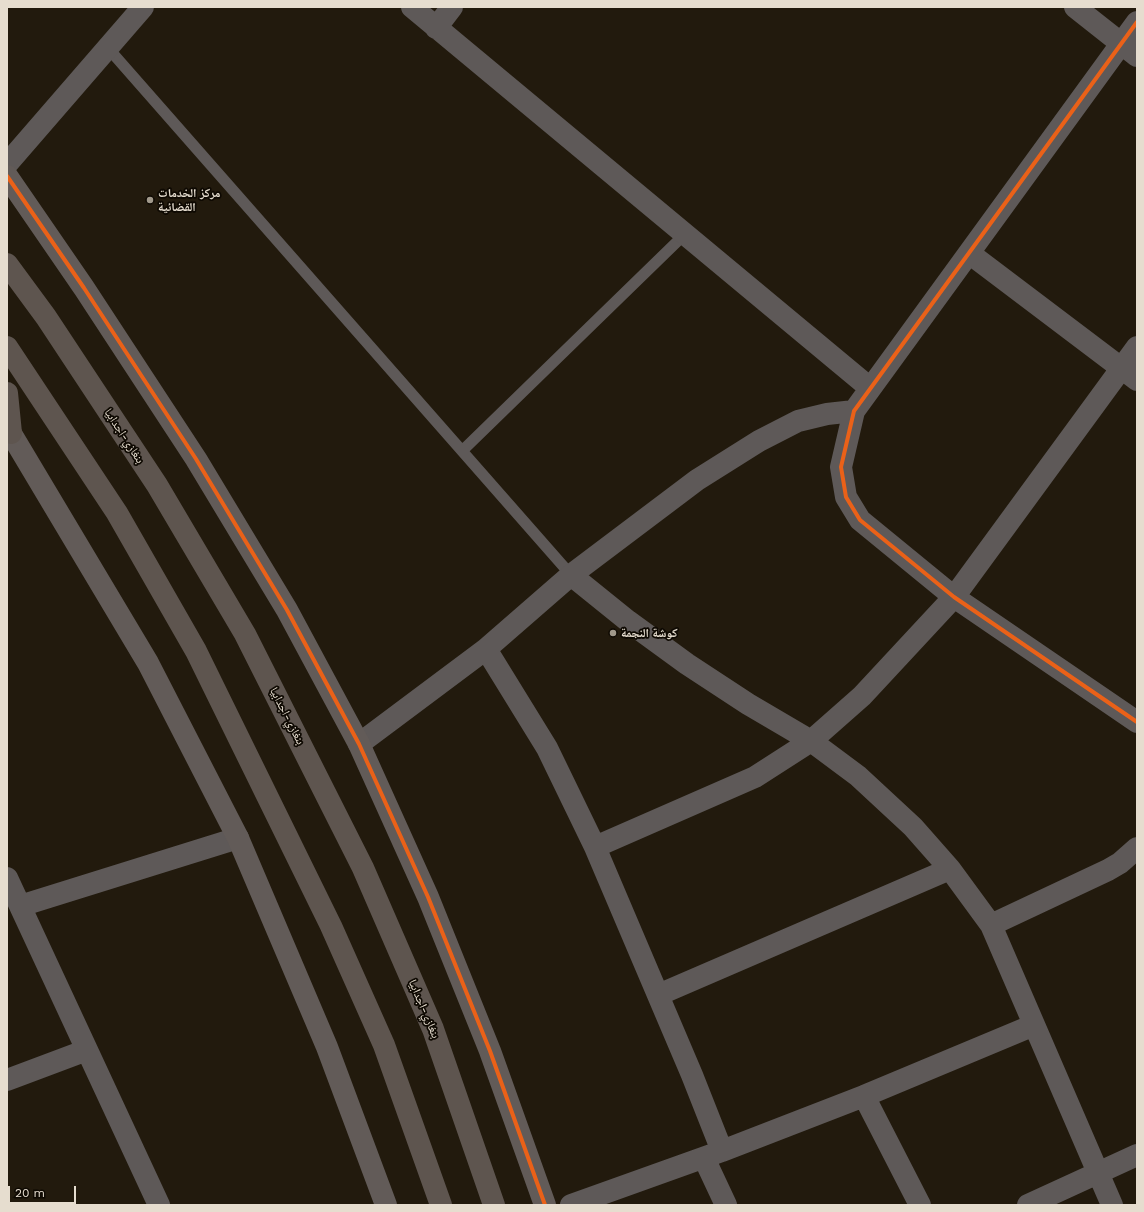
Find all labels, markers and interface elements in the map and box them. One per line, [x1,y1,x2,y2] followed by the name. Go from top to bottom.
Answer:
[158,186,220,214] place label: مركز الخدمات القضائية
[145,195,155,205] marker: مركز الخدمات القضائية
[101,406,147,466] street label: بنغازي-اجدابيا
[621,626,678,640] place label: كوشة النجمة
[608,628,618,638] marker: كوشة النجمة
[266,685,308,747] street label: بنغازي-اجدابيا
[405,977,443,1041] street label: بنغازي-اجدابيا
[10,1178,78,1204] scale bar
[15,1186,45,1200] text: 20 m

